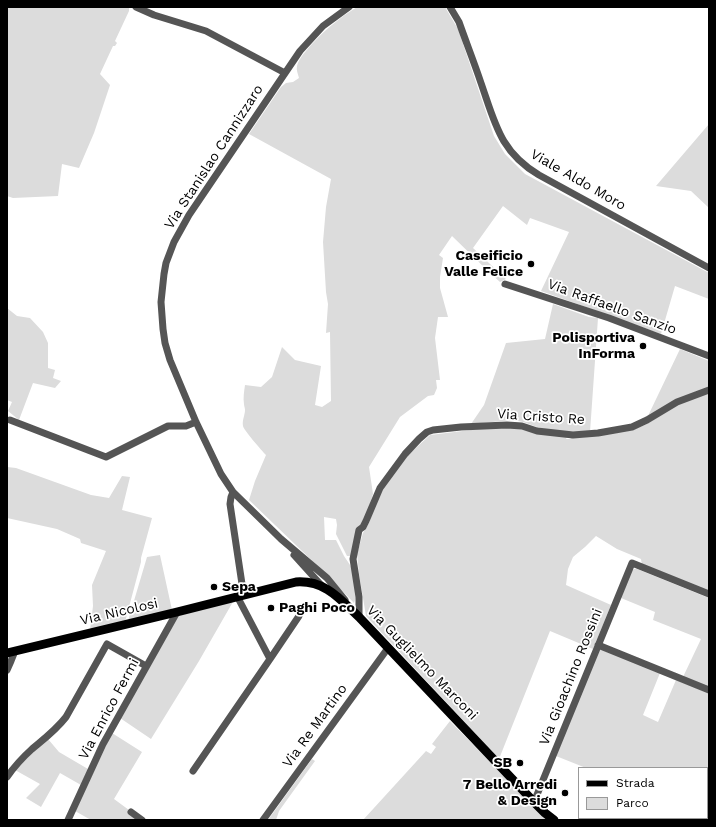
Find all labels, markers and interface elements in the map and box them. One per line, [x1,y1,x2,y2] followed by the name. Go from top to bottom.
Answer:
[161,82,267,232] street label: Via Stanislao Cannizzaro
[527,146,629,214] street label: Viale Aldo Moro
[444,248,523,280] place label: Caseificio Valle Felice
[526,259,536,269] marker: Caseificio Valle Felice
[545,276,679,338] street label: Via Raffaello Sanzio
[552,330,635,362] place label: Polisportiva InForma
[638,341,648,351] marker: Polisportiva InForma
[496,406,586,428] street label: Via Cristo Re
[222,579,256,595] place label: Sepa
[209,582,219,592] marker: Sepa
[78,595,160,629] street label: Via Nicolosi
[279,600,355,616] place label: Paghi Poco
[363,602,481,724] street label: Via Guglielmo Marconi
[266,603,276,613] marker: Paghi Poco
[536,606,606,748] street label: Via Gioachino Rossini
[75,656,143,762] street label: Via Enrico Fermi
[279,681,351,771] street label: Via Re Martino
[493,755,512,771] place label: SB
[515,758,525,768] marker: SB
[578,767,708,819] legend
[616,776,655,790] text: Strada
[463,777,557,810] place label: 7 Bello Arredi & Design
[560,788,570,798] marker: 7 Bello Arredi & Design
[616,796,649,810] text: Parco

